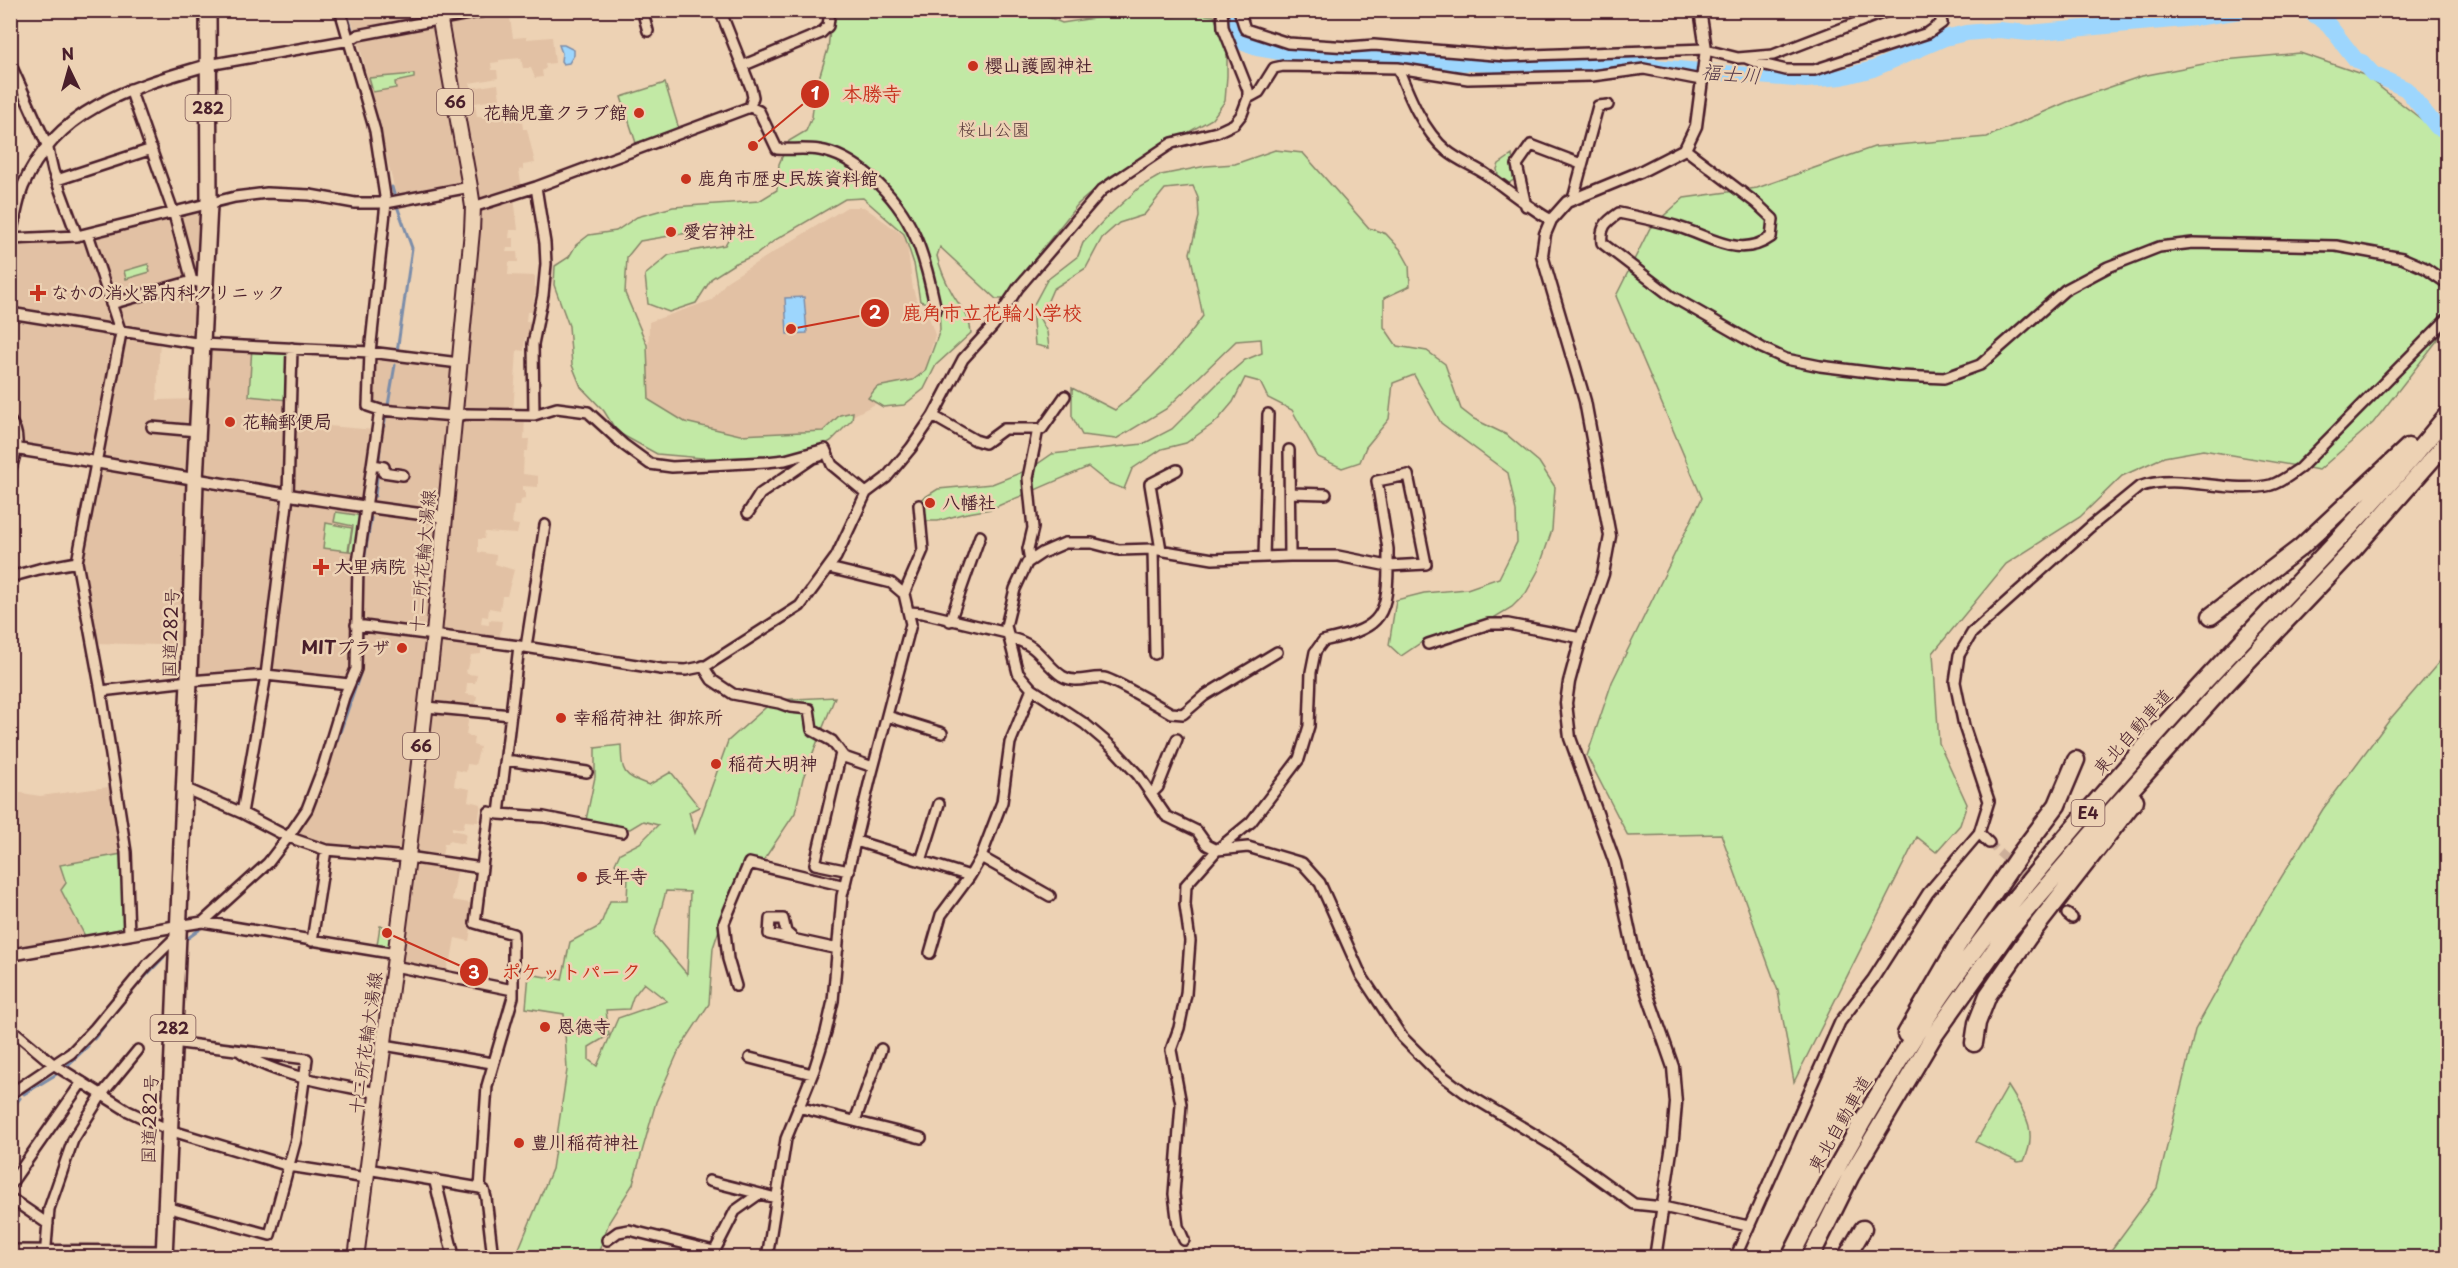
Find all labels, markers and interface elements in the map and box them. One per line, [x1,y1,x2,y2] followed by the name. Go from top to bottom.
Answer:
[39,39,99,99] north arrow
[60,41,75,66] text: N
[985,51,1093,78] place label: 櫻山護國神社
[1700,55,1762,91] water label: 福士川
[966,59,980,73] marker: 櫻山護國神社
[800,75,914,113] callout: 本勝寺
[842,78,902,108] text: 本勝寺
[811,79,820,106] text: 1
[437,89,473,115] road number: 66
[186,95,230,121] road number: 282
[483,98,627,125] place label: 花輪児童クラブ館
[632,106,646,120] marker: 花輪児童クラブ館
[958,115,1030,142] park label: 桜山公園
[698,164,878,191] place label: 鹿角市歴史民族資料館
[679,172,693,186] marker: 鹿角市歴史民族資料館
[683,217,755,244] place label: 愛宕神社
[664,225,678,239] marker: 愛宕神社
[51,278,285,305] place label: なかの消火器内科クリニック
[29,284,47,302] marker: なかの消火器内科クリニック
[860,294,1094,332] callout: 鹿角市立花輪小学校
[902,297,1082,327] text: 鹿角市立花輪小学校
[869,298,882,325] text: 2
[242,407,332,434] place label: 花輪郵便局
[223,415,237,429] marker: 花輪郵便局
[402,488,441,634] street label: 十二所花輪大湯線
[942,488,996,515] place label: 八幡社
[923,496,937,510] marker: 八幡社
[334,552,406,579] place label: 大里病院
[312,558,330,576] marker: 大里病院
[154,587,185,678] street label: 国道282号
[301,633,390,660] place label: MITプラザ
[395,641,409,655] marker: MITプラザ
[2086,682,2178,780] street label: 東北自動車道
[573,703,723,730] place label: 幸稲荷神社 御旅所
[554,711,568,725] marker: 幸稲荷神社 御旅所
[403,733,439,759] road number: 66
[728,749,818,776] place label: 稲荷大明神
[709,757,723,771] marker: 稲荷大明神
[2072,800,2104,826] road number: E4
[594,862,648,889] place label: 長年寺
[575,870,589,884] marker: 長年寺
[459,953,653,991] callout: ポケットパーク
[501,956,641,986] text: ポケットパーク
[468,958,480,985] text: 3
[341,970,388,1116] street label: 十二所花輪大湯線
[557,1012,611,1039] place label: 恩徳寺
[150,1015,195,1041] road number: 282
[538,1020,552,1034] marker: 恩徳寺
[1800,1070,1877,1177] street label: 東北自動車道
[133,1073,164,1164] street label: 国道282号
[531,1128,639,1155] place label: 豊川稲荷神社
[512,1136,526,1150] marker: 豊川稲荷神社

